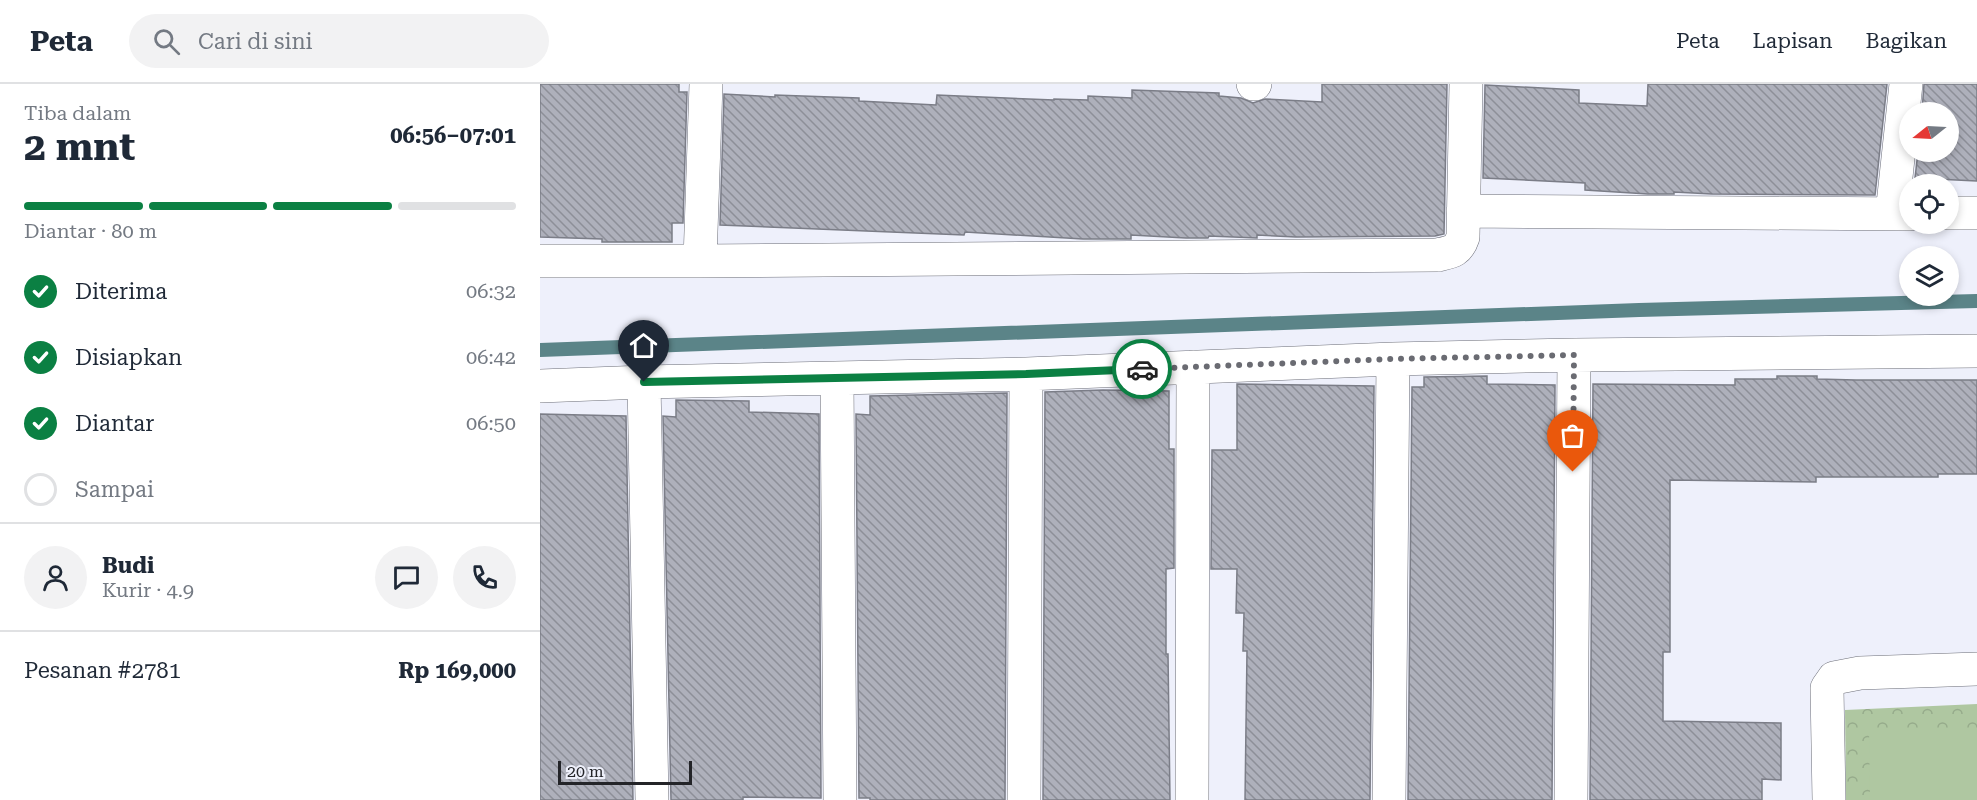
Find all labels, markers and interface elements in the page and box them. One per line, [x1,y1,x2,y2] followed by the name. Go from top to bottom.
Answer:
[129,14,549,68] search box
[30,25,93,58] text: Peta
[150,25,183,58] icon: search
[198,29,313,54] text: Cari di sini
[1676,29,1720,53] text: Peta
[1753,29,1833,53] text: Lapisan
[1866,29,1947,53] text: Bagikan
[24,101,131,125] text: Tiba dalam
[1899,102,1959,162] north arrow
[1899,102,1959,306] map controls
[390,123,516,148] text: 06:56–07:01
[24,124,135,170] text: 2 mnt
[1899,174,1959,234] button: locate
[24,219,157,243] text: Diantar · 80 m
[1899,246,1959,306] button: layers
[24,275,57,308] icon: check
[75,279,167,304] text: Diterima
[466,279,516,303] text: 06:32
[618,320,669,382] pin
[627,329,660,362] icon: home
[1112,339,1172,399] courier
[24,341,57,374] icon: check
[75,345,182,370] text: Disiapkan
[466,345,516,369] text: 06:42
[1126,353,1159,386] icon: car
[24,407,57,440] icon: check
[1547,410,1598,472] pin
[75,411,154,436] text: Diantar
[466,411,516,435] text: 06:50
[1556,419,1589,452] icon: bag
[75,477,154,502] text: Sampai
[24,546,87,609] button: person
[375,546,438,609] button: chat
[453,546,516,609] button: phone
[102,553,154,578] text: Budi
[102,578,194,602] text: Kurir · 4.9
[24,658,181,683] text: Pesanan #2781
[398,658,516,683] text: Rp 169,000
[558,758,692,786] scale bar
[567,762,604,781] text: 20 m

